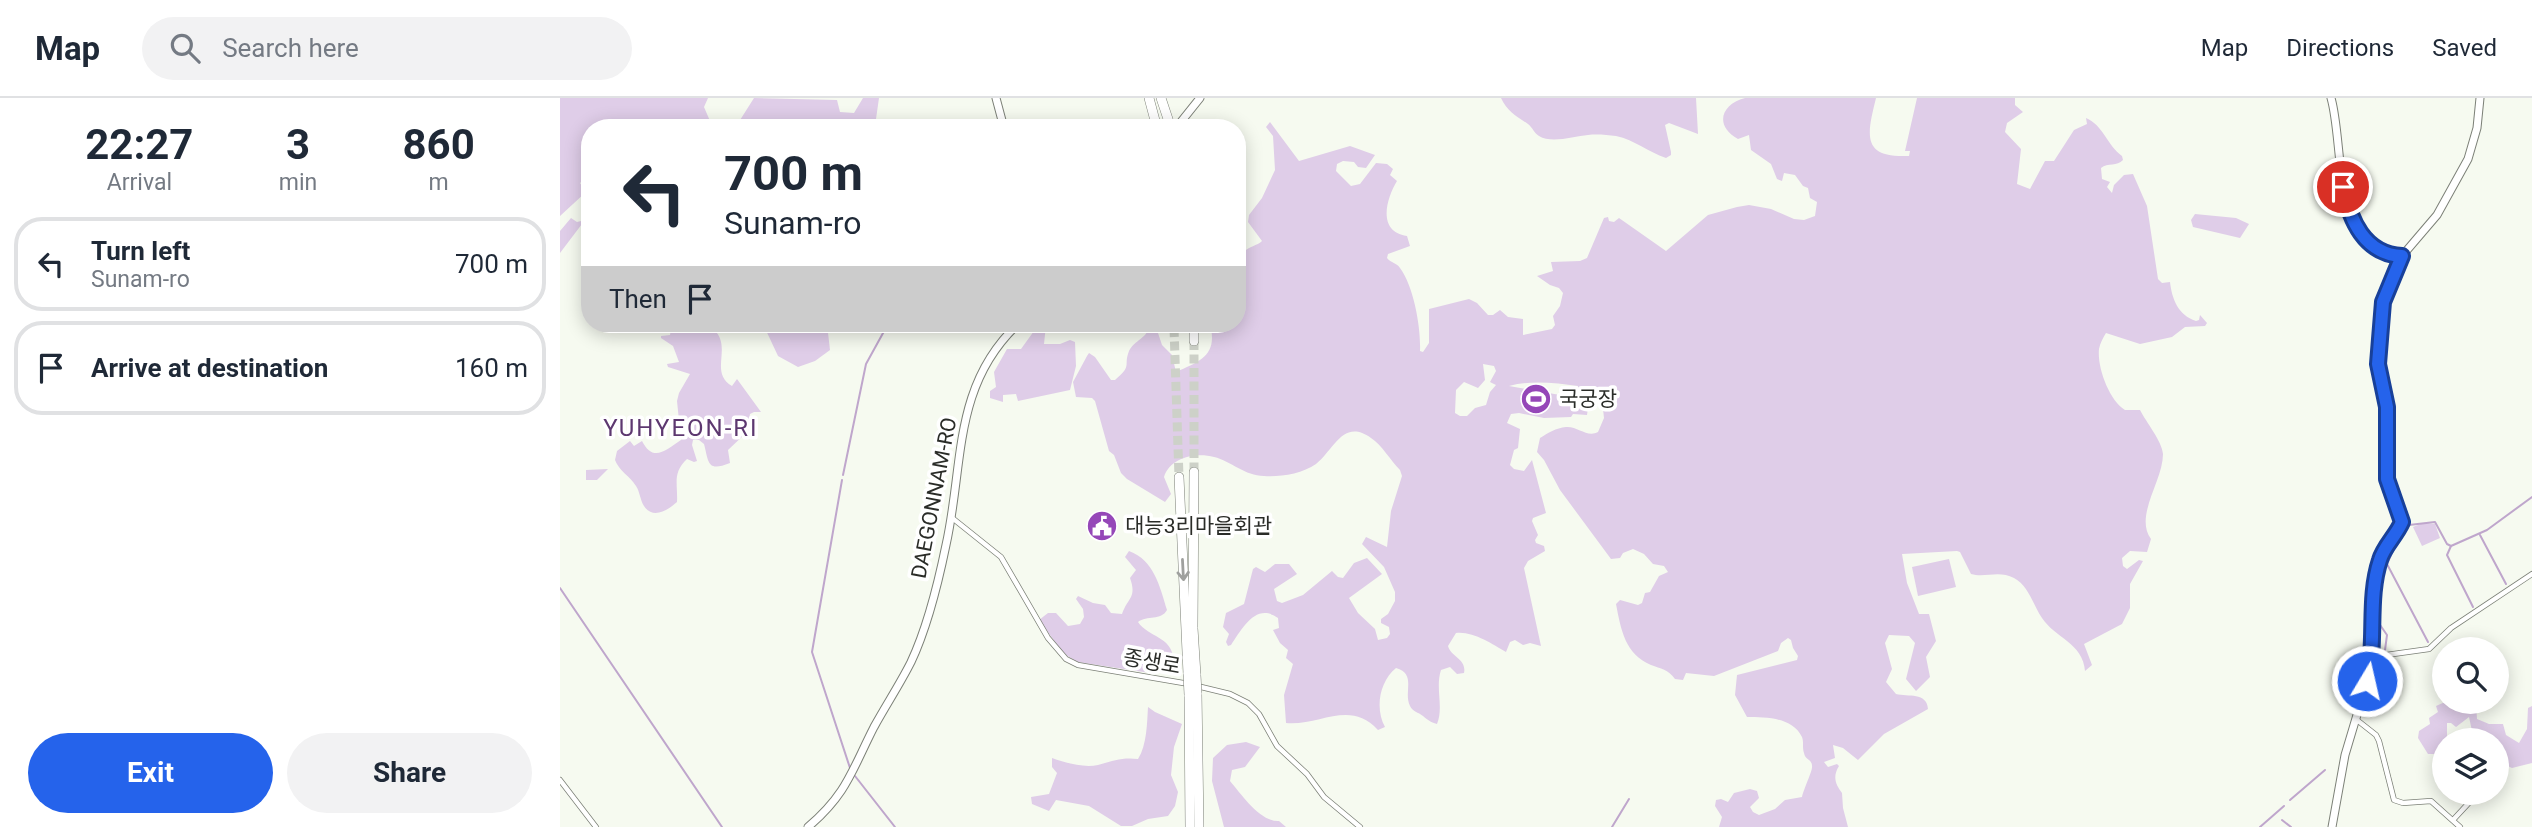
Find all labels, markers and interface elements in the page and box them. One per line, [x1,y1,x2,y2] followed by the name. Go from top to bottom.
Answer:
[142,17,632,80] search box
[35,29,100,68] text: Map
[166,29,204,67] icon: search
[222,33,359,63] text: Search here
[2201,34,2248,62] text: Map
[2286,34,2394,62] text: Directions
[2432,34,2497,62] text: Saved
[85,120,193,169] text: 22:27
[286,120,310,169] text: 3
[402,120,475,169] text: 860
[724,145,863,202] text: 700 m
[609,147,700,238] icon: left
[2313,157,2373,217] pin
[2324,168,2362,206] icon: arrive
[107,169,172,196] text: Arrival
[279,169,317,196] text: min
[429,169,449,196] text: m
[724,204,861,242] text: Sunam-ro
[91,236,190,266] text: Turn left
[32,245,70,283] icon: left
[455,249,528,279] text: 700 m
[91,266,190,293] text: Sunam-ro
[681,280,719,318] icon: arrive
[609,284,667,314] text: Then
[32,349,70,387] icon: arrive
[91,353,328,383] text: Arrive at destination
[455,353,528,383] text: 160 m
[1519,382,1553,416] sports icon: 국궁장
[1559,387,1617,411] place label: 국궁장
[603,414,759,442] district label: YUHYEON-RI
[907,416,961,580] street label: DAEGONNAM-RO
[1085,509,1119,543] public building icon: 대능3리마을회관
[1125,514,1272,538] place label: 대능3리마을회관
[1176,558,1189,581] one-way arrow
[2432,637,2509,805] map controls
[2432,637,2509,714] button: search
[2330,644,2404,718] position arrow
[1121,645,1183,679] street label: 종생로
[2432,728,2509,805] button: layers
[28,733,273,813] button: Exit
[287,733,532,813] button: Share

